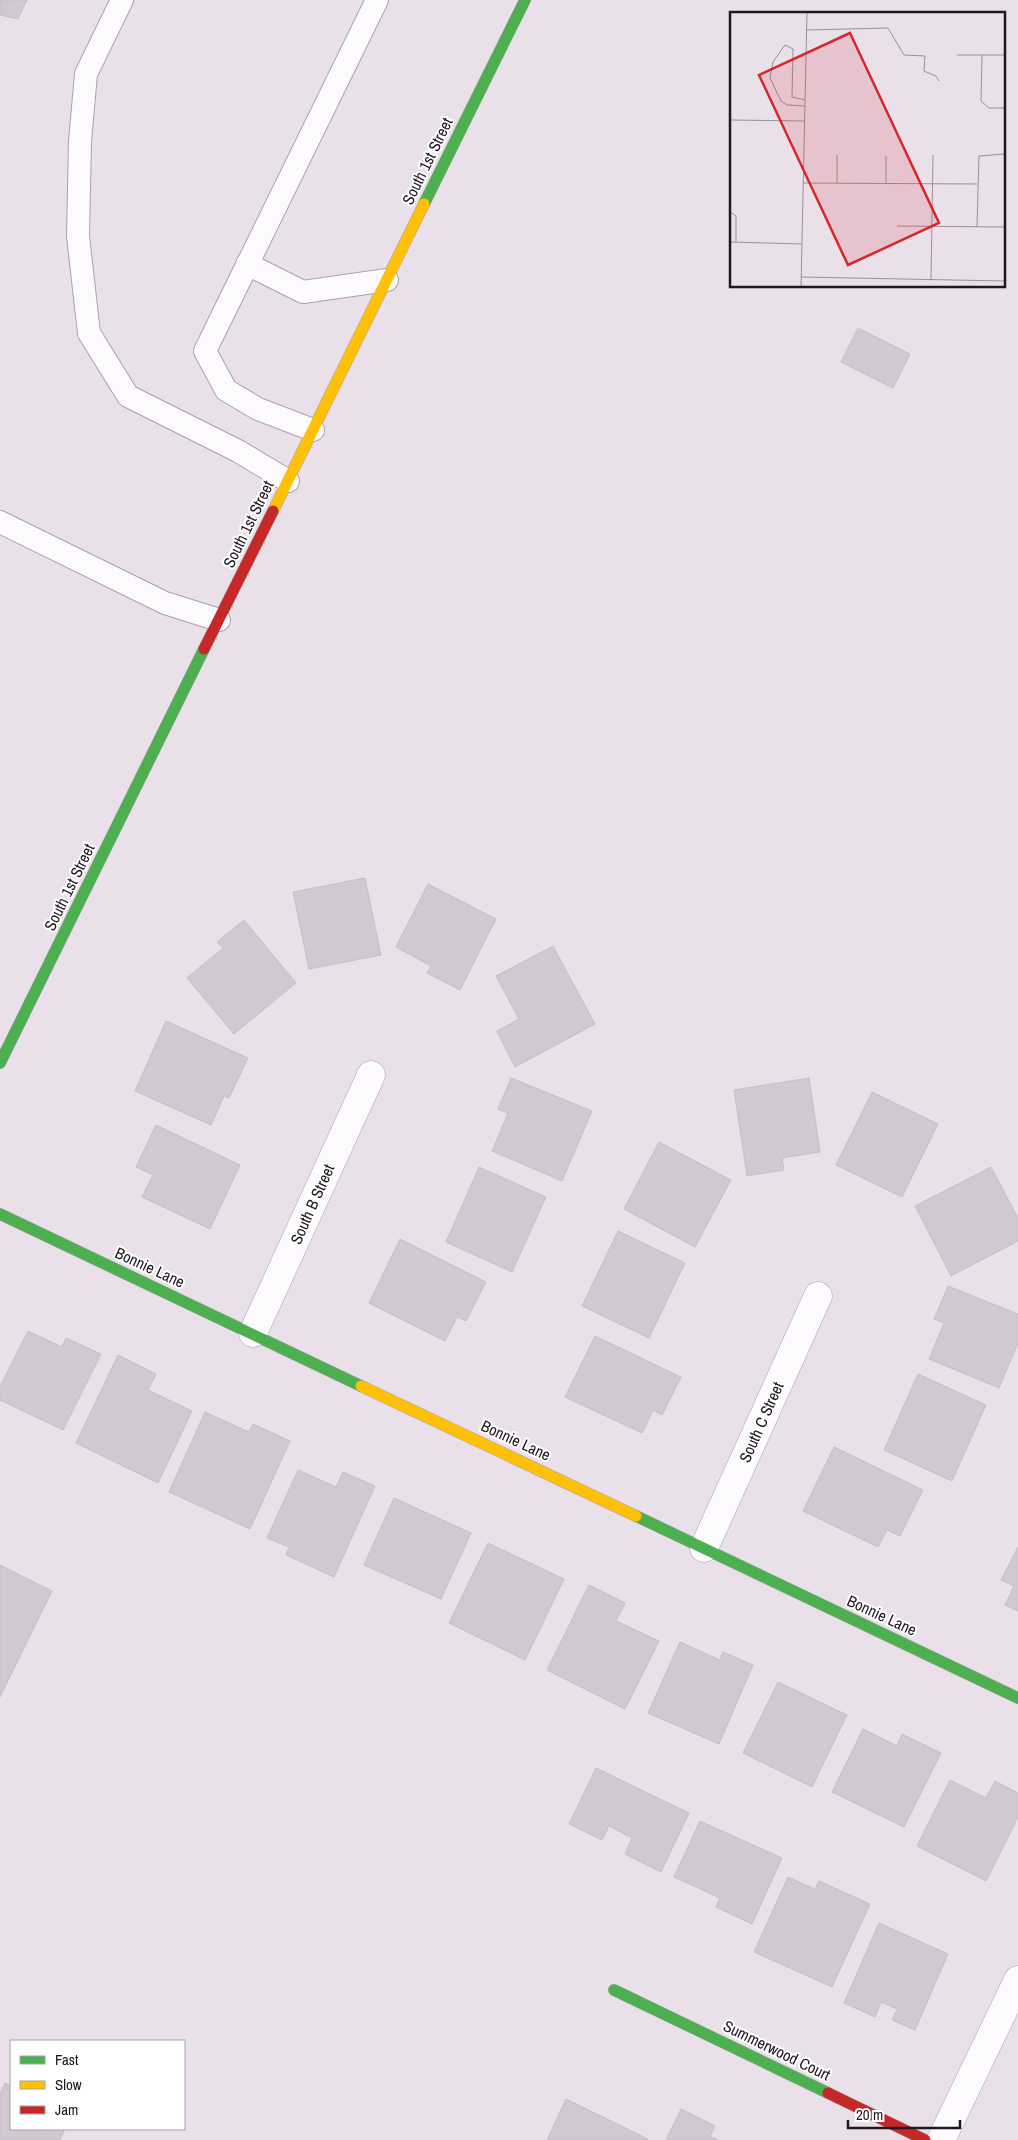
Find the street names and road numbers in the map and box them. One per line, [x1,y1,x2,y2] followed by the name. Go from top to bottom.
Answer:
[396,114,458,208] street label: South 1st Street
[217,477,279,571] street label: South 1st Street
[38,840,100,934] street label: South 1st Street
[285,1160,340,1247] street label: South B Street
[112,1241,188,1293] street label: Bonnie Lane
[733,1378,789,1466] street label: South C Street
[478,1414,554,1466] street label: Bonnie Lane
[844,1589,920,1641] street label: Bonnie Lane
[720,2015,835,2086] street label: Summerwood Court

